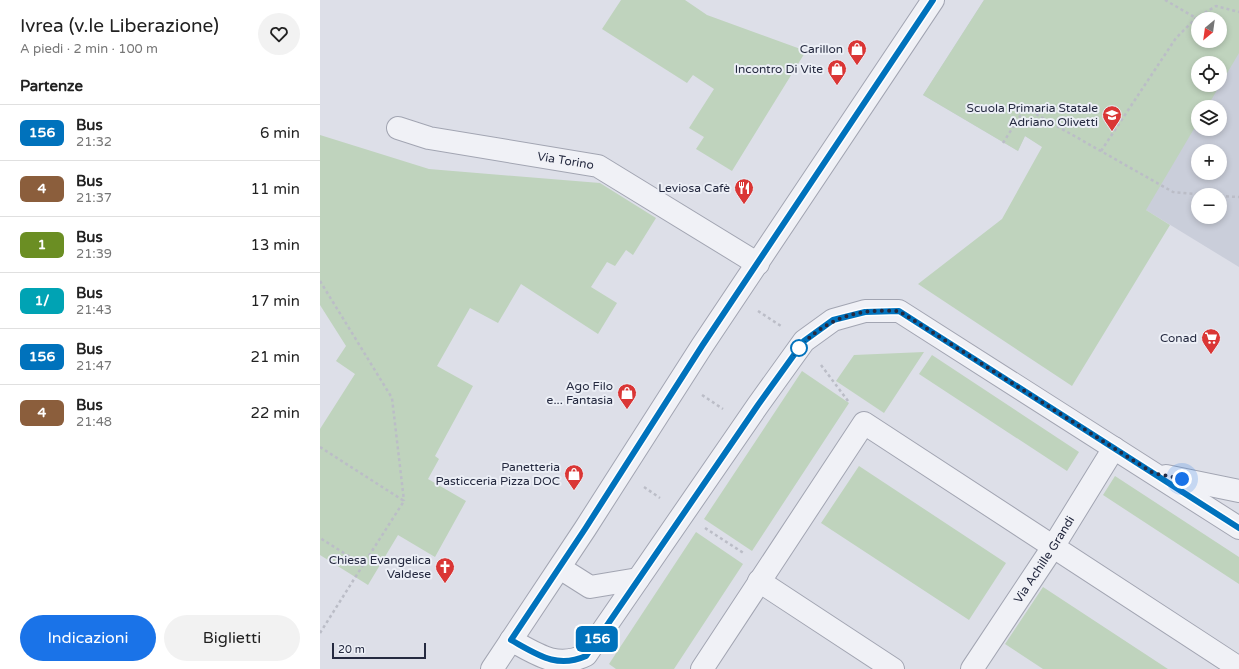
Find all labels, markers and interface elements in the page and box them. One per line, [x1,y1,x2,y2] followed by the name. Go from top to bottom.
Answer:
[1191,12,1227,48] north arrow
[1191,12,1227,224] map controls
[258,13,300,55] button: heart
[20,15,219,37] text: Ivrea (v.le Liberazione)
[846,38,868,66] shop icon: Carillon
[20,41,158,57] text: A piedi · 2 min · 100 m
[800,42,843,56] place label: Carillon
[1191,56,1227,92] button: locate
[826,58,848,86] shop icon: Incontro Di Vite
[735,62,823,76] place label: Incontro Di Vite
[20,77,83,95] text: Partenze
[1191,100,1227,136] button: layers
[967,101,1098,129] place label: Scuola Primaria Statale Adriano Olivetti
[1101,104,1123,132] school or university icon: Scuola Primaria Statale Adriano Olivetti
[76,116,103,134] text: Bus
[29,124,55,141] text: 156
[260,124,300,142] text: 6 min
[76,134,112,150] text: 21:32
[1191,144,1227,180] button: +
[536,149,595,172] street label: Via Torino
[76,172,103,190] text: Bus
[733,177,755,205] restaurant icon: Leviosa Cafè
[38,180,46,197] text: 4
[251,180,300,198] text: 11 min
[658,181,730,195] place label: Leviosa Cafè
[1191,188,1227,224] button: −
[76,190,112,206] text: 21:37
[76,228,103,246] text: Bus
[38,236,46,253] text: 1
[251,236,300,254] text: 13 min
[76,246,112,262] text: 21:39
[76,284,103,302] text: Bus
[35,292,50,309] text: 1/
[251,292,300,310] text: 17 min
[76,302,112,318] text: 21:43
[1200,327,1222,355] supermarket icon: Conad
[1160,331,1197,345] place label: Conad
[790,339,808,357] unlabelled marker
[76,340,103,358] text: Bus
[29,348,55,365] text: 156
[251,348,300,366] text: 21 min
[76,358,112,374] text: 21:47
[547,379,613,407] place label: Ago Filo e... Fantasia
[616,382,638,410] shop icon: Ago Filo e... Fantasia
[76,396,103,414] text: Bus
[38,404,46,421] text: 4
[251,404,300,422] text: 22 min
[76,414,112,430] text: 21:48
[435,460,560,488] place label: Panetteria Pasticceria Pizza DOC
[563,463,585,491] shop icon: Panetteria Pasticceria Pizza DOC
[1172,469,1192,489] your location
[1011,514,1077,606] street label: Via Achille Grandi
[329,553,431,581] place label: Chiesa Evangelica Valdese
[434,556,456,584] church icon: Chiesa Evangelica Valdese
[20,615,156,661] button: Indicazioni
[164,615,300,661] button: Biglietti
[574,626,620,652] line badge: 156
[584,630,610,647] text: 156
[332,641,426,660] scale bar
[338,643,365,656] text: 20 m

